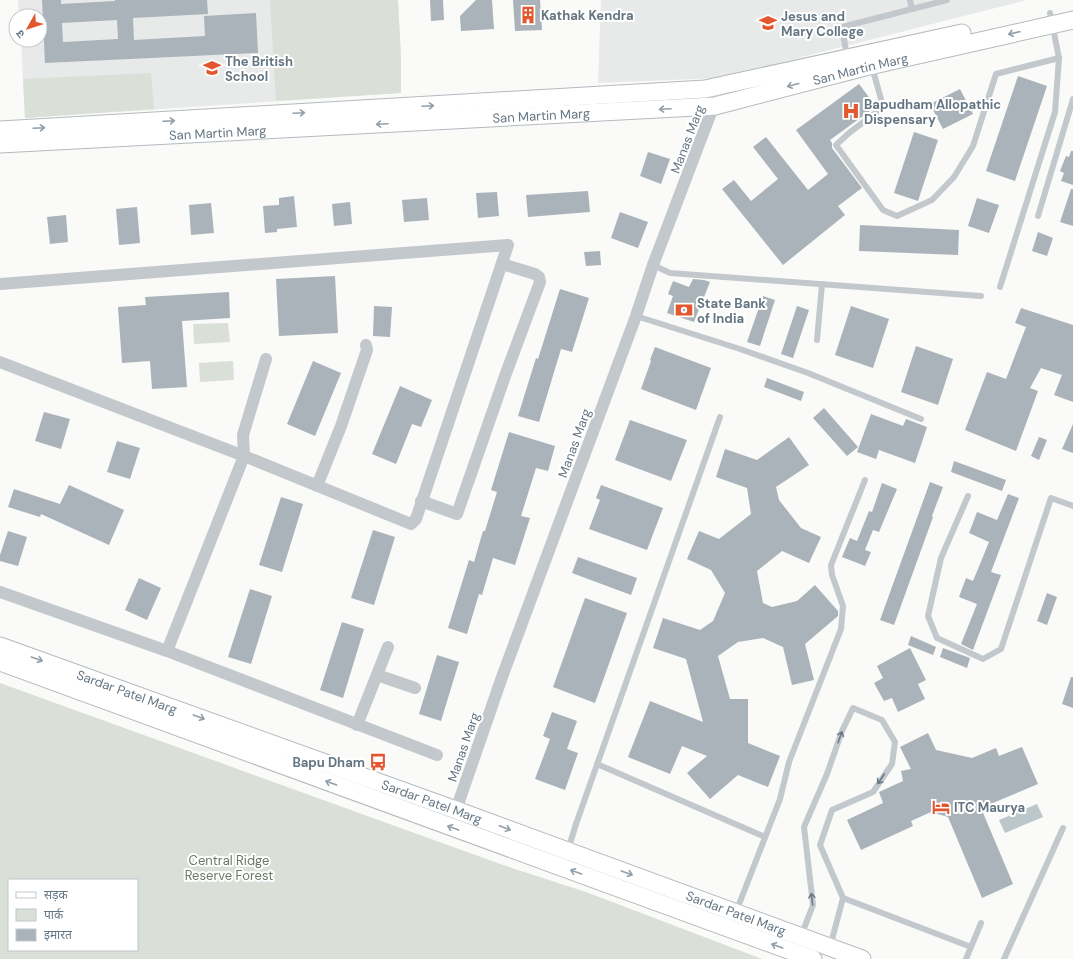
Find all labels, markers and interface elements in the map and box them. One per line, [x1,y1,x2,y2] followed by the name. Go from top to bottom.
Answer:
[518,5,538,25] building icon: Kathak Kendra
[541,7,634,24] place label: Kathak Kendra
[8,8,48,48] north arrow
[781,8,864,40] place label: Jesus and Mary College
[758,13,778,33] school or university icon: Jesus and Mary College
[12,27,28,41] text: उ
[1008,29,1021,37] one-way arrow
[811,50,910,89] street label: San Martin Marg
[225,53,293,85] place label: The British School
[202,58,222,78] school or university icon: The British School
[786,82,799,90] one-way arrow
[864,96,1001,128] place label: Bapudham Allopathic Dispensary
[841,101,861,121] hospital icon: Bapudham Allopathic Dispensary
[421,102,434,109] one-way arrow
[667,102,708,176] street label: Manas Marg
[492,105,590,127] street label: San Martin Marg
[659,105,672,113] one-way arrow
[292,110,305,117] one-way arrow
[162,117,175,124] one-way arrow
[376,120,389,127] one-way arrow
[169,122,267,144] street label: San Martin Marg
[32,125,45,132] one-way arrow
[697,295,766,327] place label: State Bank of India
[674,300,694,320] bank icon: State Bank of India
[554,406,595,480] street label: Manas Marg
[30,655,42,663] one-way arrow
[74,666,179,718] street label: Sardar Patel Marg
[444,710,483,784] street label: Manas Marg
[192,714,205,721] one-way arrow
[836,732,844,744] one-way arrow
[368,752,388,772] bus stop icon: Bapu Dham
[292,754,365,771] place label: Bapu Dham
[877,774,886,785] one-way arrow
[379,776,484,828] street label: Sardar Patel Marg
[325,779,338,786] one-way arrow
[931,797,951,817] hotel icon: ITC Maurya
[954,799,1025,816] place label: ITC Maurya
[448,823,460,831] one-way arrow
[499,825,511,833] one-way arrow
[185,852,273,884] park label: Central Ridge Reserve Forest
[570,868,582,876] one-way arrow
[620,870,633,877] one-way arrow
[8,879,138,951] legend
[44,887,69,903] text: सड़क
[684,887,788,939] street label: Sardar Patel Marg
[808,893,816,906] one-way arrow
[44,907,64,923] text: पार्क
[44,927,73,943] text: इमारत
[771,941,783,949] one-way arrow

